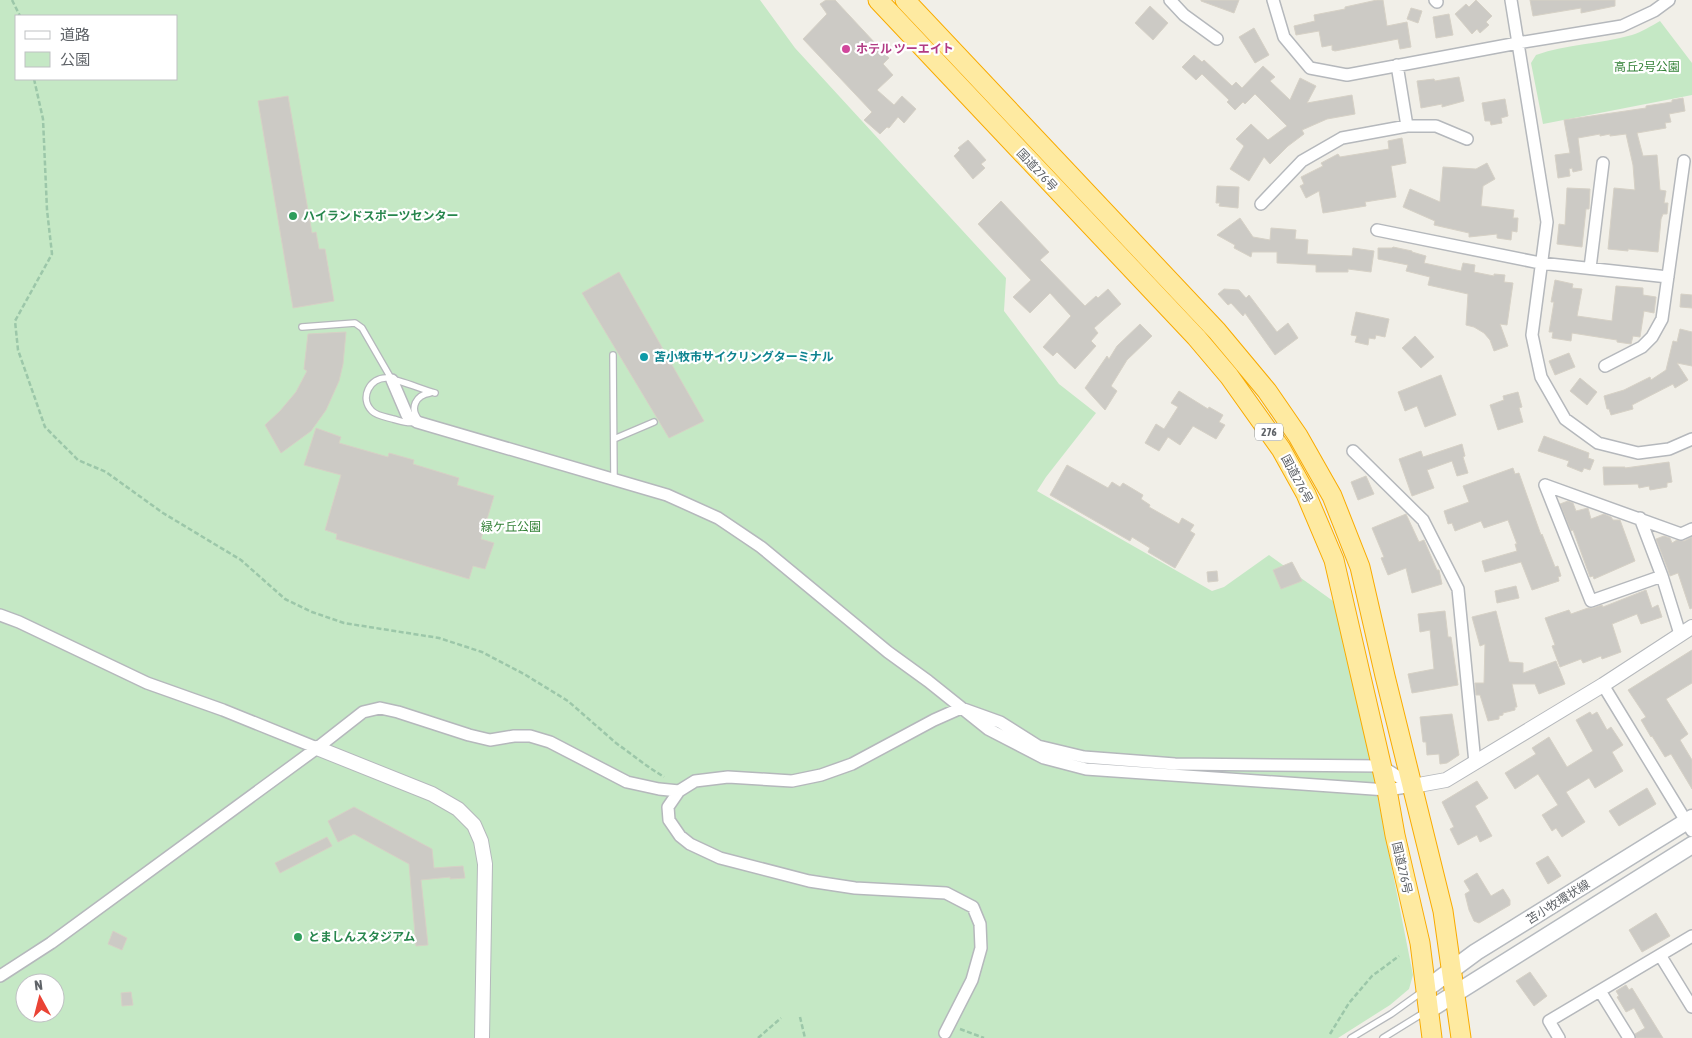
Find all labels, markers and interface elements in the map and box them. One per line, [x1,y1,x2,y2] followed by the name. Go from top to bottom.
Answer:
[15,15,178,80] legend
[60,26,90,43] text: 道路
[856,42,954,56] place label: ホテル ツーエイト
[840,43,852,55] marker: ホテル ツーエイト
[60,51,90,68] text: 公園
[1614,60,1680,74] park label: 高丘2号公園
[1014,146,1060,194] street label: 国道276号
[303,209,459,223] place label: ハイランドスポーツセンター
[287,210,299,222] marker: ハイランドスポーツセンター
[654,350,834,364] place label: 苫小牧市サイクリングターミナル
[638,351,650,363] marker: 苫小牧市サイクリングターミナル
[1255,424,1283,441] road number: 276
[1278,452,1316,506] street label: 国道276号
[481,520,541,534] park label: 緑ケ丘公園
[1389,841,1415,895] street label: 国道276号
[1524,877,1592,927] street label: 苫小牧環状線
[308,930,415,944] place label: とましんスタジアム
[292,931,304,943] marker: とましんスタジアム
[15,973,65,1023] north arrow
[33,977,43,994] text: N

